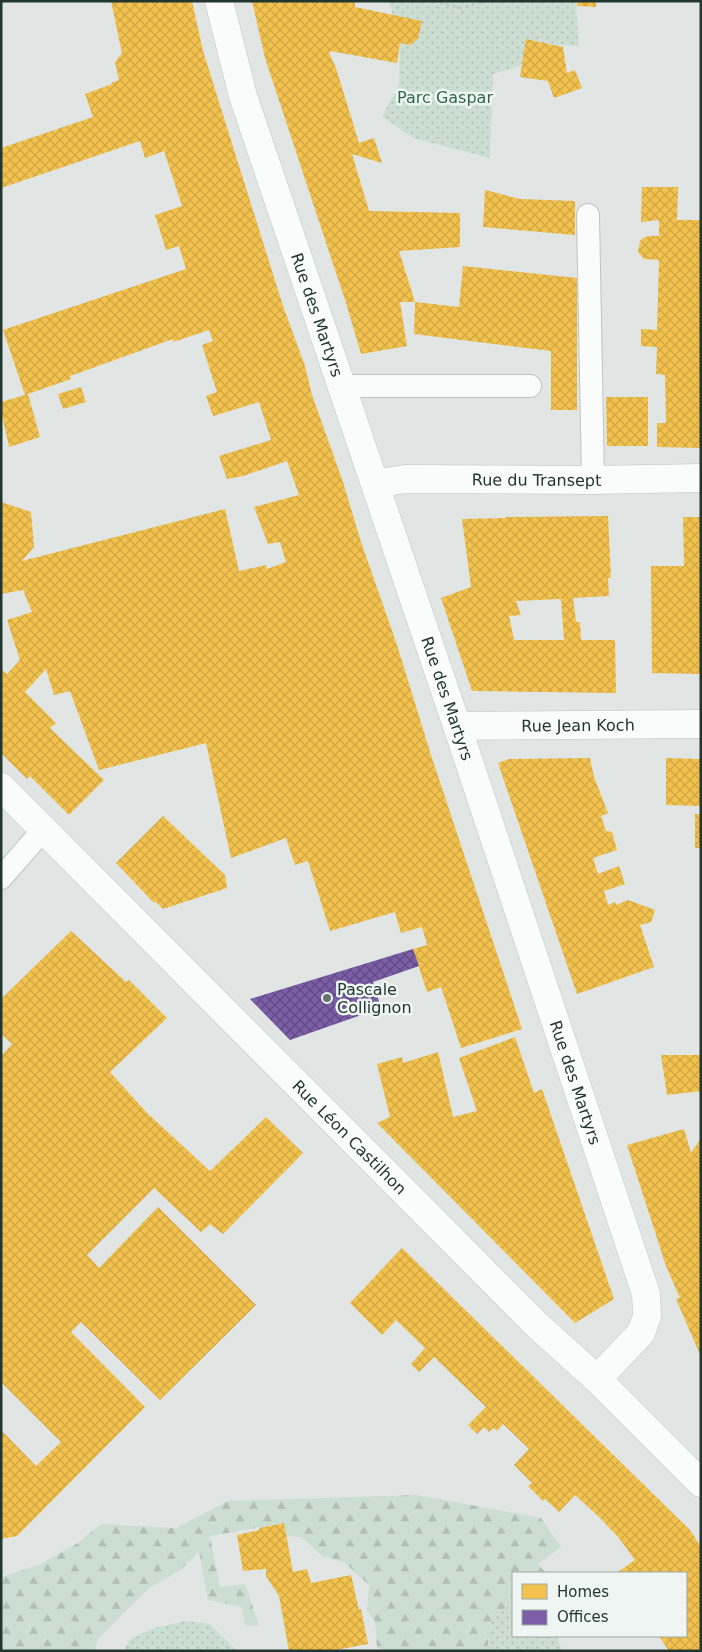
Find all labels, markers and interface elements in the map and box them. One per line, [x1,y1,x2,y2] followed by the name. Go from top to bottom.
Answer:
[397,88,493,107] park label: Parc Gaspar
[287,250,347,379] street label: Rue des Martyrs
[472,470,601,490] street label: Rue du Transept
[417,634,477,763] street label: Rue des Martyrs
[521,716,635,735] street label: Rue Jean Koch
[337,980,412,1017] place label: Pascale Collignon
[321,992,333,1004] marker: Pascale Collignon
[546,1018,605,1147] street label: Rue des Martyrs
[288,1076,410,1198] street label: Rue Léon Castilhon
[512,1572,687,1637] legend
[557,1583,609,1601] text: Homes
[557,1608,609,1626] text: Offices

